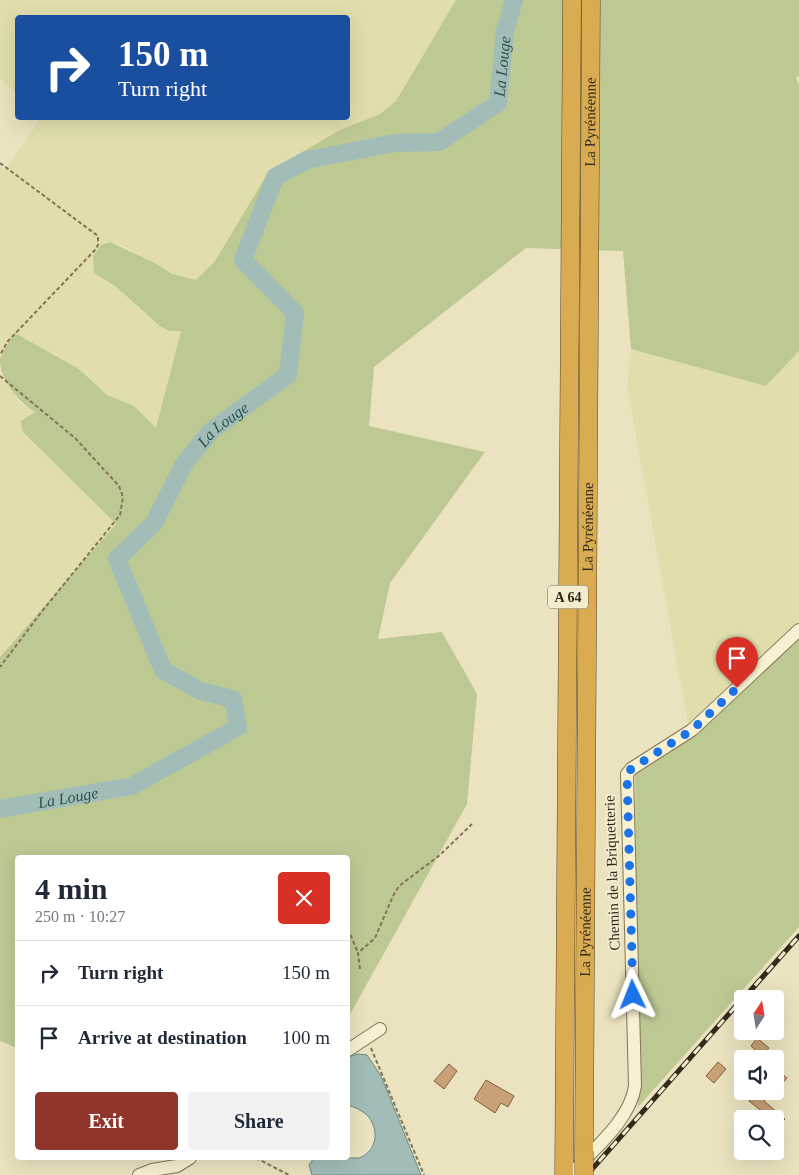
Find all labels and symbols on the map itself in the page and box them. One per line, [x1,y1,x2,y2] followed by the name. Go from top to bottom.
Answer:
[490,35,513,99] water label: La Louge
[582,77,599,167] street label: La Pyrénéenne
[193,398,251,451] water label: La Louge
[580,482,596,572] street label: La Pyrénéenne
[548,586,588,608] road number: A 64
[716,637,758,688] pin
[36,784,99,811] water label: La Louge
[601,795,623,951] street label: Chemin de la Briquetterie
[577,887,594,977] street label: La Pyrénéenne
[606,968,658,1020] position arrow
[734,990,784,1040] north arrow

